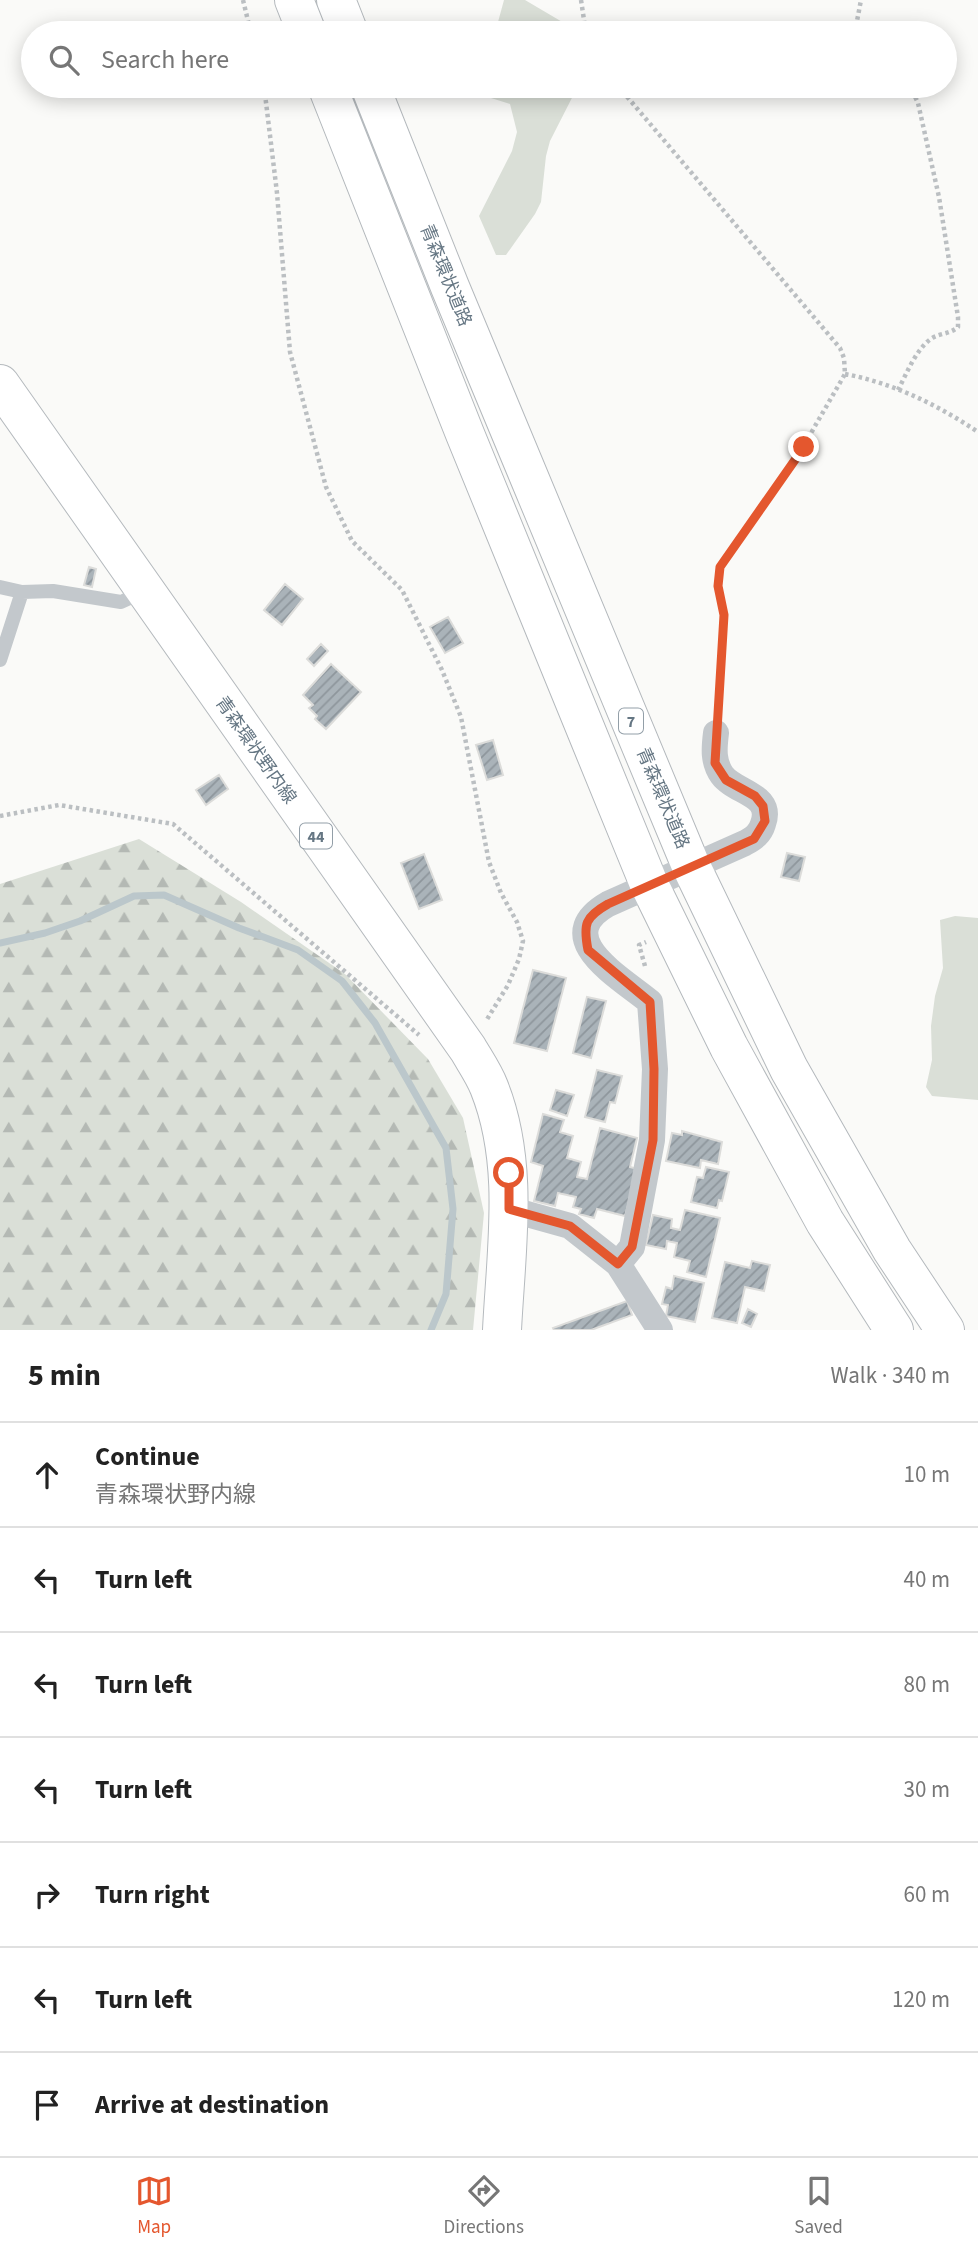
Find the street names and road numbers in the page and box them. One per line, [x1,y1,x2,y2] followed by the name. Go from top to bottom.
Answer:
[414,220,477,330] street label: 青森環状道路
[209,692,302,809] street label: 青森環状野内線
[619,708,643,734] road number: 7
[630,744,695,853] street label: 青森環状道路
[300,824,332,848] road number: 44

